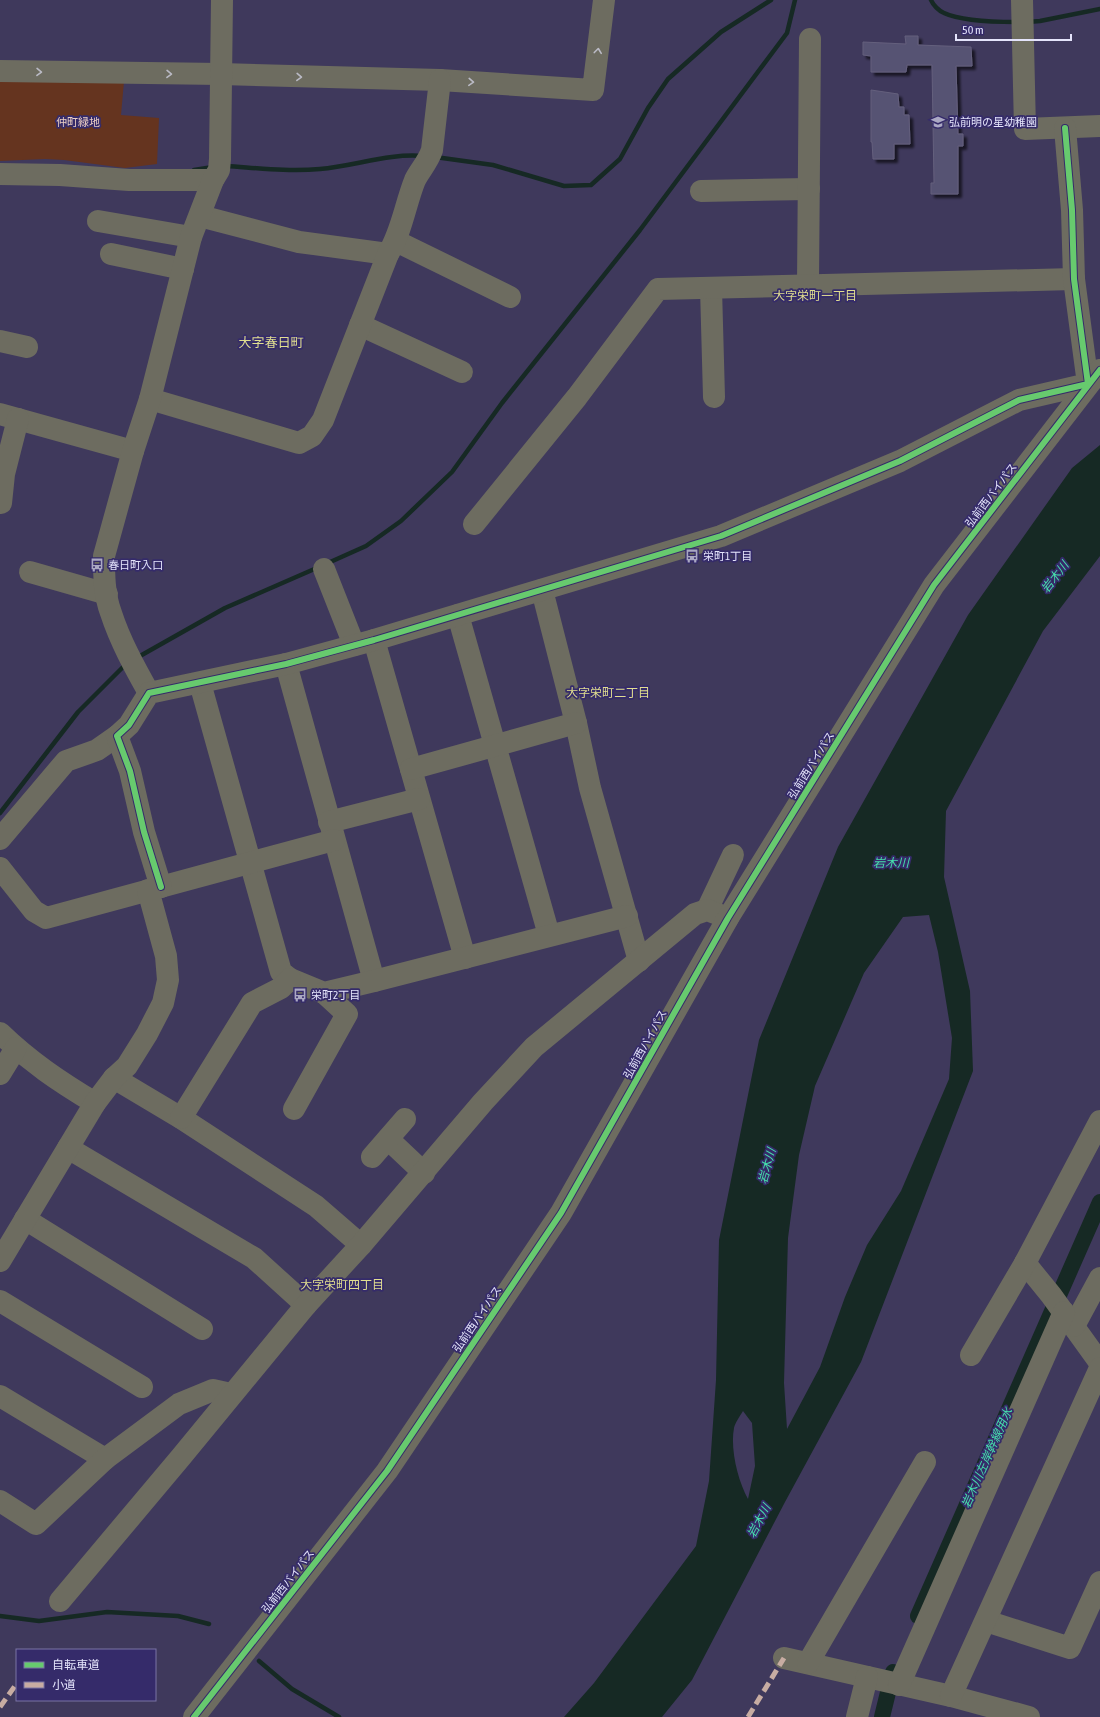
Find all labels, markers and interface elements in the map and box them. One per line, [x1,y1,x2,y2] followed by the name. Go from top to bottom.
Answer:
[956,16,1071,42] scale bar
[962,23,984,37] text: 50 m
[593,48,602,54] one-way arrow
[36,68,42,76] one-way arrow
[166,70,172,78] one-way arrow
[296,72,302,81] one-way arrow
[468,78,474,87] one-way arrow
[930,114,946,130] school or university icon: 弘前明の星幼稚園
[56,116,100,128] park label: 仲町緑地
[949,116,1037,128] place label: 弘前明の星幼稚園
[773,289,857,303] district label: 大字栄町一丁目
[238,335,304,350] district label: 大字春日町
[963,461,1019,529] street label: 弘前西バイパス
[684,548,700,564] bus stop icon: 栄町1丁目
[703,550,752,562] place label: 栄町1丁目
[89,557,105,573] bus stop icon: 春日町入口
[1038,557,1073,595] water label: 岩木川
[108,559,163,571] place label: 春日町入口
[566,686,650,700] district label: 大字栄町二丁目
[786,729,836,801] street label: 弘前西バイパス
[873,856,911,870] water label: 岩木川
[292,987,308,1003] bus stop icon: 栄町2丁目
[311,989,360,1001] place label: 栄町2丁目
[621,1008,669,1080] street label: 弘前西バイパス
[755,1145,779,1185] water label: 岩木川
[300,1278,384,1292] district label: 大字栄町四丁目
[451,1284,503,1354] street label: 弘前西バイパス
[959,1404,1016,1510] water label: 岩木川左岸幹線用水
[744,1500,775,1540] water label: 岩木川
[260,1547,316,1615] street label: 弘前西バイパス
[16,1649,156,1701] legend
[52,1658,100,1672] text: 自転車道
[52,1678,76,1692] text: 小道

